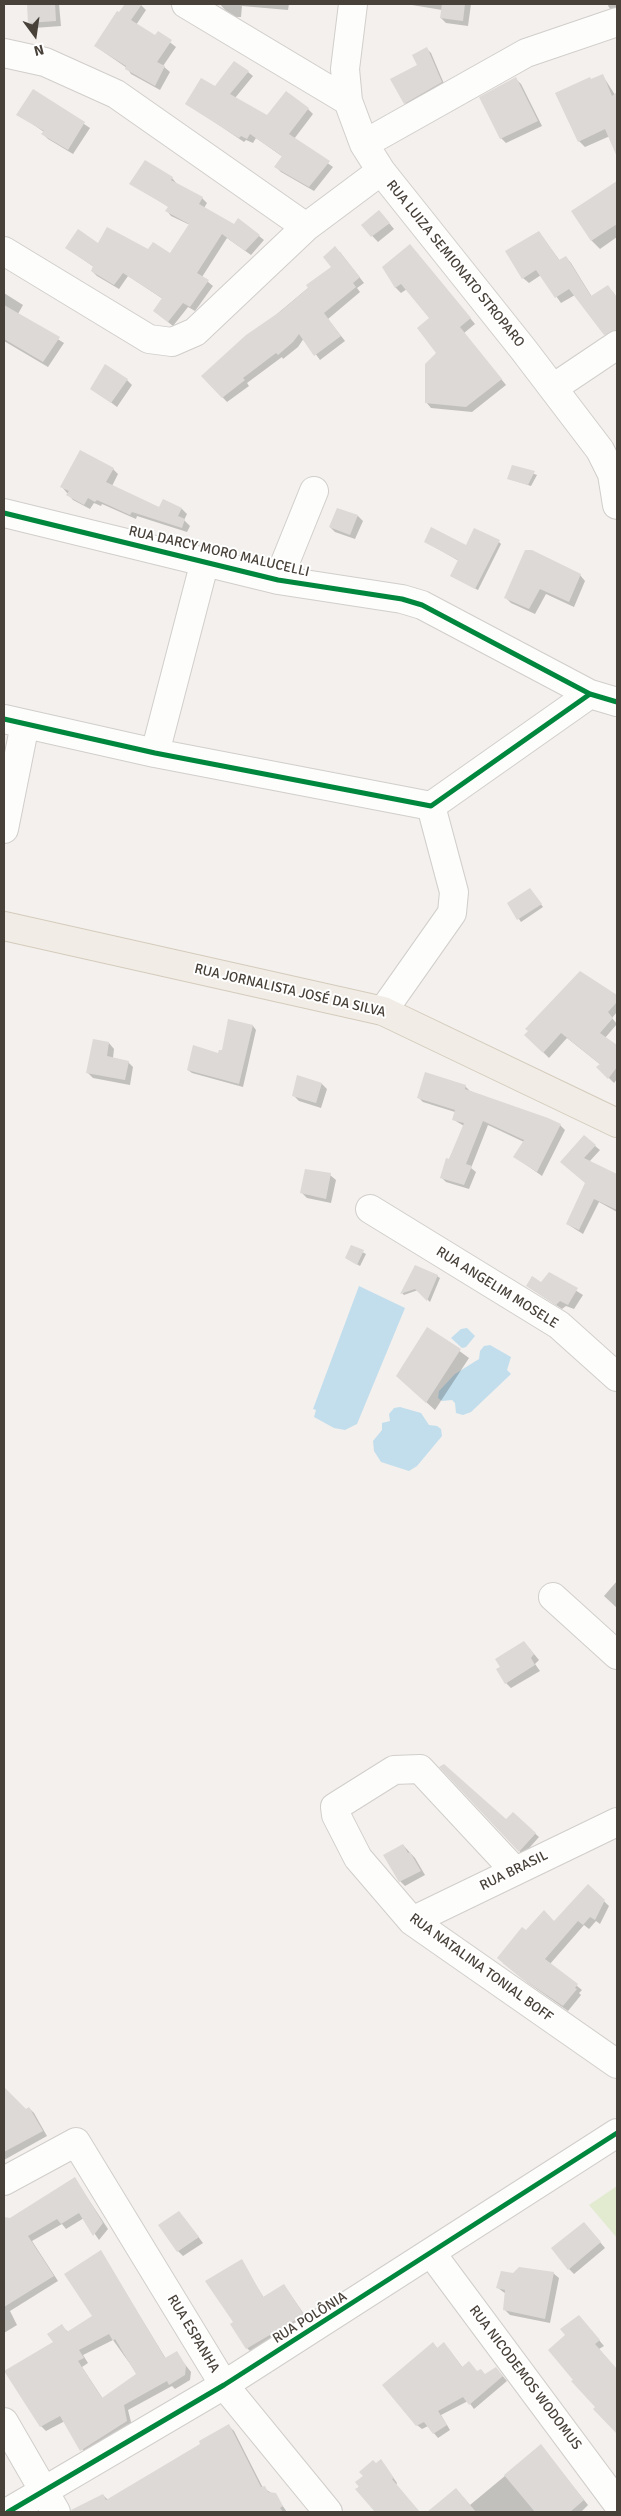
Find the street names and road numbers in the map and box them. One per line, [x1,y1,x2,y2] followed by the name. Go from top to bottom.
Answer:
[382,177,528,351] street label: RUA LUIZA SEMIONATO STROPARO
[127,523,311,581] street label: RUA DARCY MORO MALUCELLI
[193,961,387,1021] street label: RUA JORNALISTA JOSÉ DA SILVA
[433,1244,561,1332] street label: RUA ANGELIM MOSELE
[477,1847,551,1895] street label: RUA BRASIL
[406,1910,556,2026] street label: RUA NATALINA TONIAL BOFF
[270,2289,350,2347] street label: RUA POLÔNIA
[163,2292,223,2376] street label: RUA ESPANHA
[465,2303,585,2453] street label: RUA NICODEMOS WODOMUS

